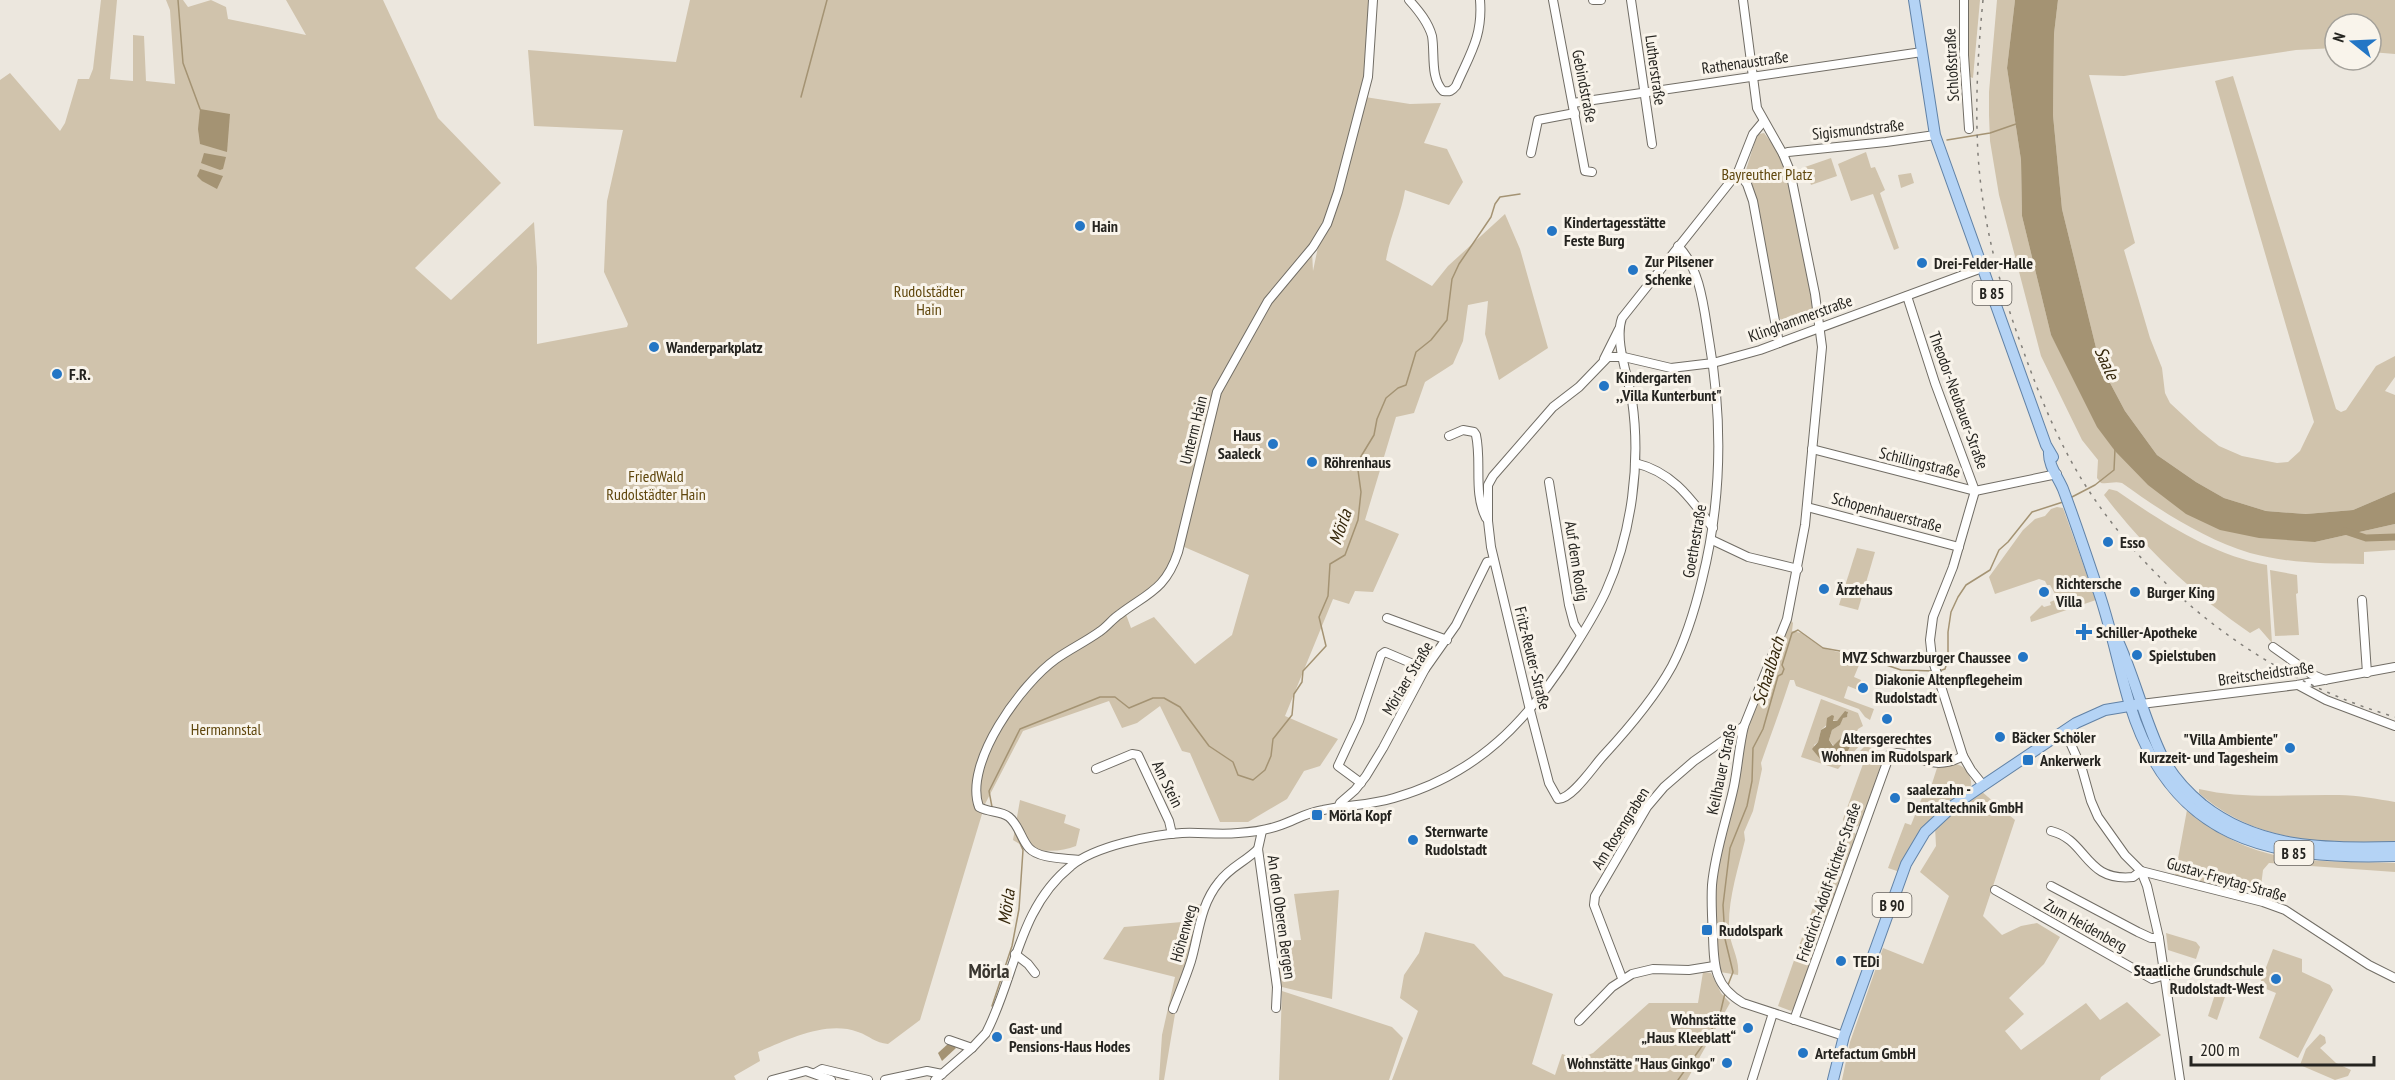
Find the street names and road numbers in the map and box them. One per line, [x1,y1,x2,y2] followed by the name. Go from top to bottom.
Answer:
[1939,28,1963,102] street label: Schloßstraße
[1641,34,1671,106] street label: Lutherstraße
[1700,46,1790,78] street label: Rathenaustraße
[1568,48,1602,124] street label: Gebindstraße
[1811,114,1905,144] street label: Sigismundstraße
[1972,281,2012,305] road number: B 85
[1745,290,1855,346] street label: Klinghammerstraße
[1925,328,1993,472] street label: Theodor-Neubauer-Straße
[1175,394,1211,466] street label: Unterm Hain
[1877,442,1963,482] street label: Schillingstraße
[1830,488,1944,536] street label: Schopenhauerstraße
[1678,503,1710,579] street label: Goethestraße
[1561,520,1593,602] street label: Auf dem Rodig
[1511,604,1555,712] street label: Fritz-Reuter-Straße
[1377,638,1437,718] street label: Mörlaer Straße
[2217,656,2315,690] street label: Breitscheidstraße
[1702,722,1740,816] street label: Keilhauer Straße
[1148,757,1188,811] street label: Am Stein
[1587,783,1653,873] street label: Am Rosengraben
[1791,800,1865,964] street label: Friedrich-Adolf-Richter-Straße
[2274,841,2314,865] road number: B 85
[2165,852,2289,906] street label: Gustav-Freytag-Straße
[1263,854,1301,980] street label: An den Oberen Bergen
[1872,893,1912,917] road number: B 90
[2041,894,2131,956] street label: Zum Heidenberg
[1165,902,1201,964] street label: Höhenweg

